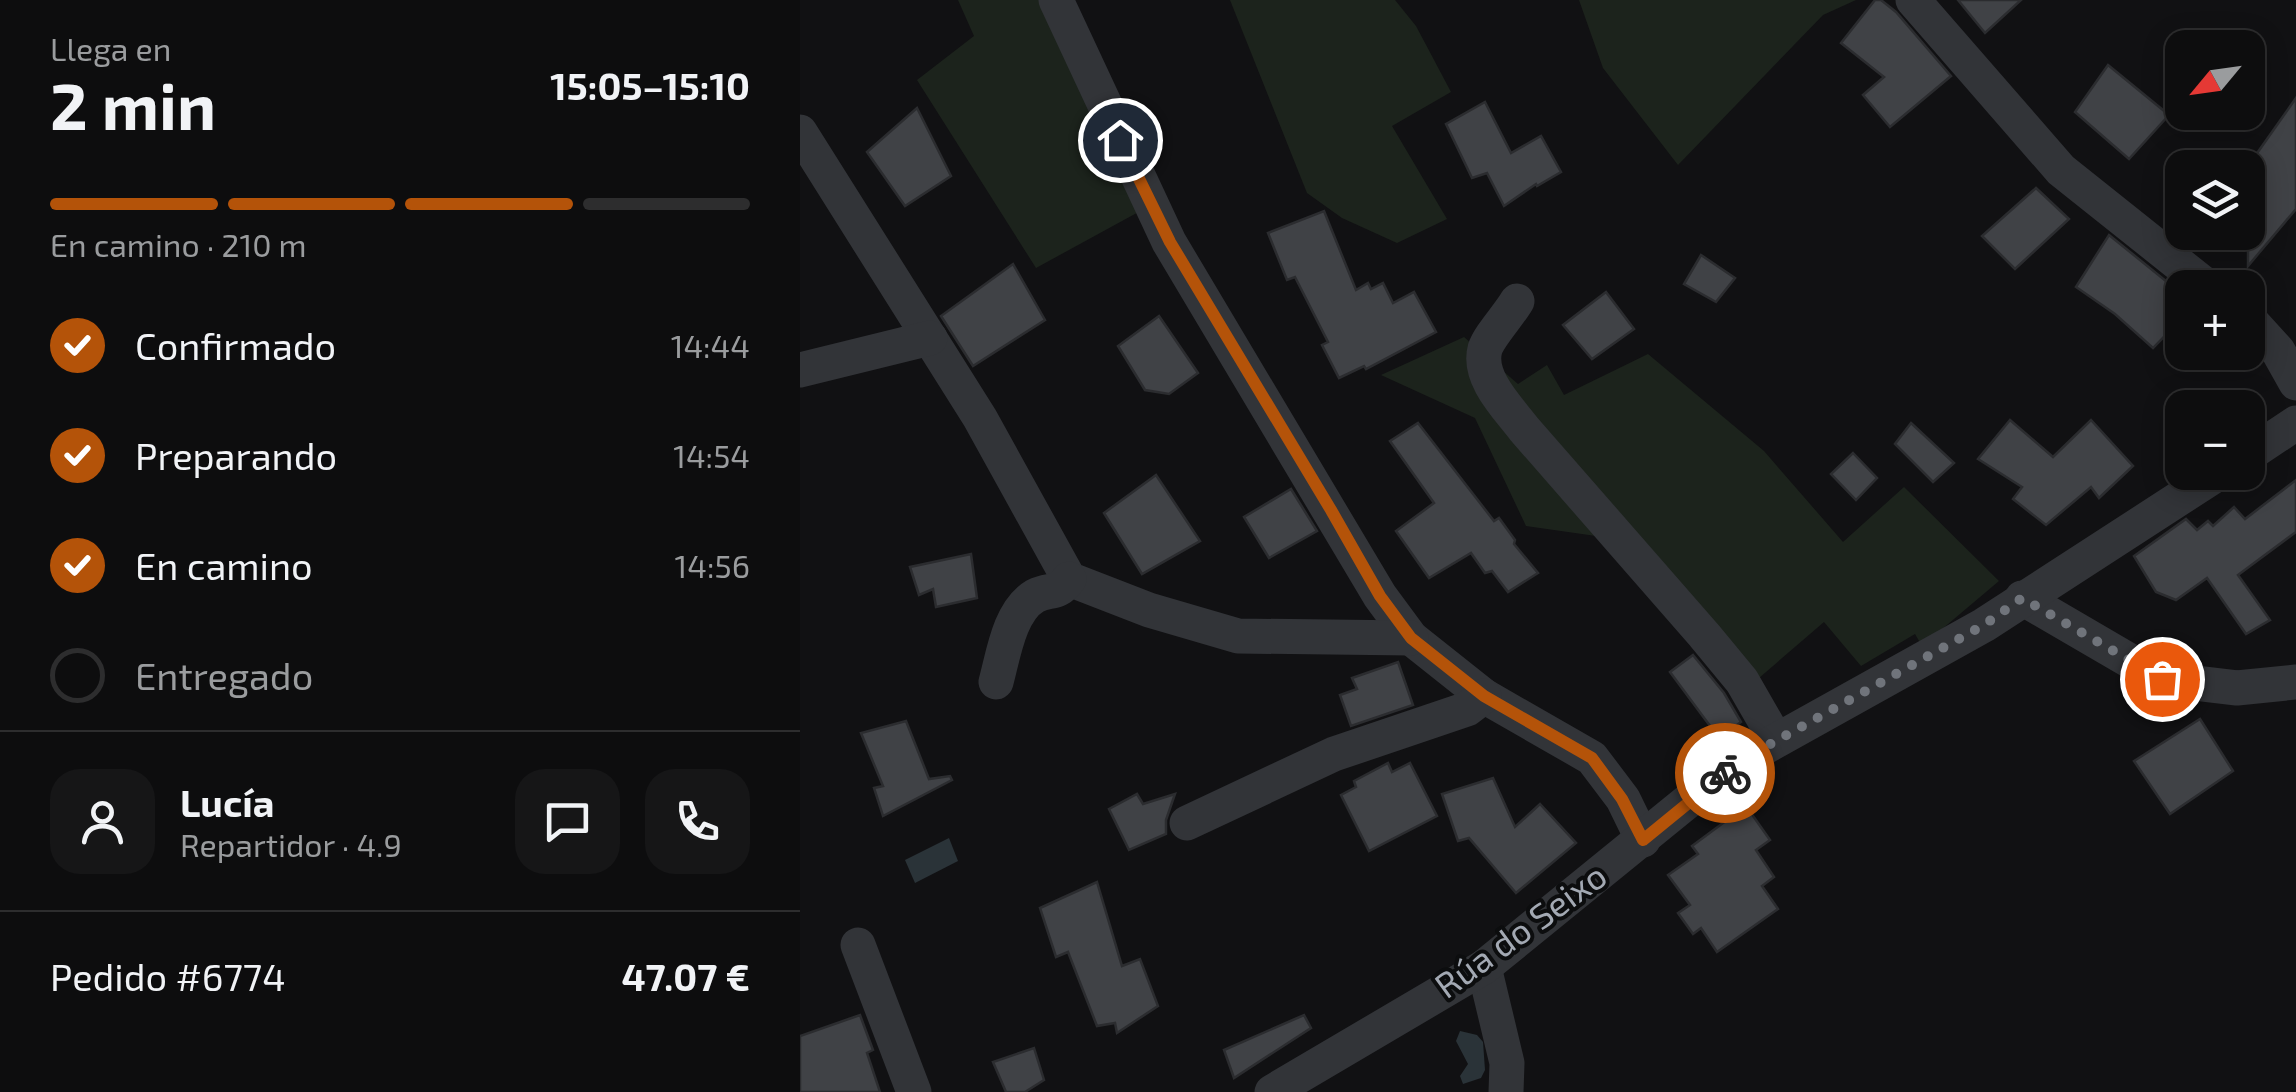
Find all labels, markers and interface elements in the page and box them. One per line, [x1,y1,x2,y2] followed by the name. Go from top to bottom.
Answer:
[50,29,171,67] text: Llega en
[2165,30,2265,130] north arrow
[2165,30,2265,490] map controls
[550,62,750,108] text: 15:05–15:10
[50,65,216,143] text: 2 min
[1078,98,1163,183] pin
[1093,113,1148,168] icon: home
[2165,150,2265,250] button: layers
[50,225,307,263] text: En camino · 210 m
[2165,270,2265,370] button: +
[50,318,105,373] icon: check
[135,322,336,368] text: Confirmado
[671,326,750,364] text: 14:44
[2165,390,2265,490] button: −
[50,428,105,483] icon: check
[135,432,337,478] text: Preparando
[673,436,750,474] text: 14:54
[50,538,105,593] icon: check
[135,542,313,588] text: En camino
[675,546,750,584] text: 14:56
[2120,637,2205,722] pin
[135,652,313,698] text: Entregado
[2135,652,2190,707] icon: bag
[1675,723,1775,823] courier
[1698,746,1753,801] icon: bike
[50,769,155,874] button: person
[515,769,620,874] button: chat
[645,769,750,874] button: phone
[180,779,274,825] text: Lucía
[180,825,402,863] text: Repartidor · 4.9
[1426,853,1614,1006] street label: Rúa do Seixo
[50,953,286,999] text: Pedido #6774
[621,953,750,999] text: 47.07 €

